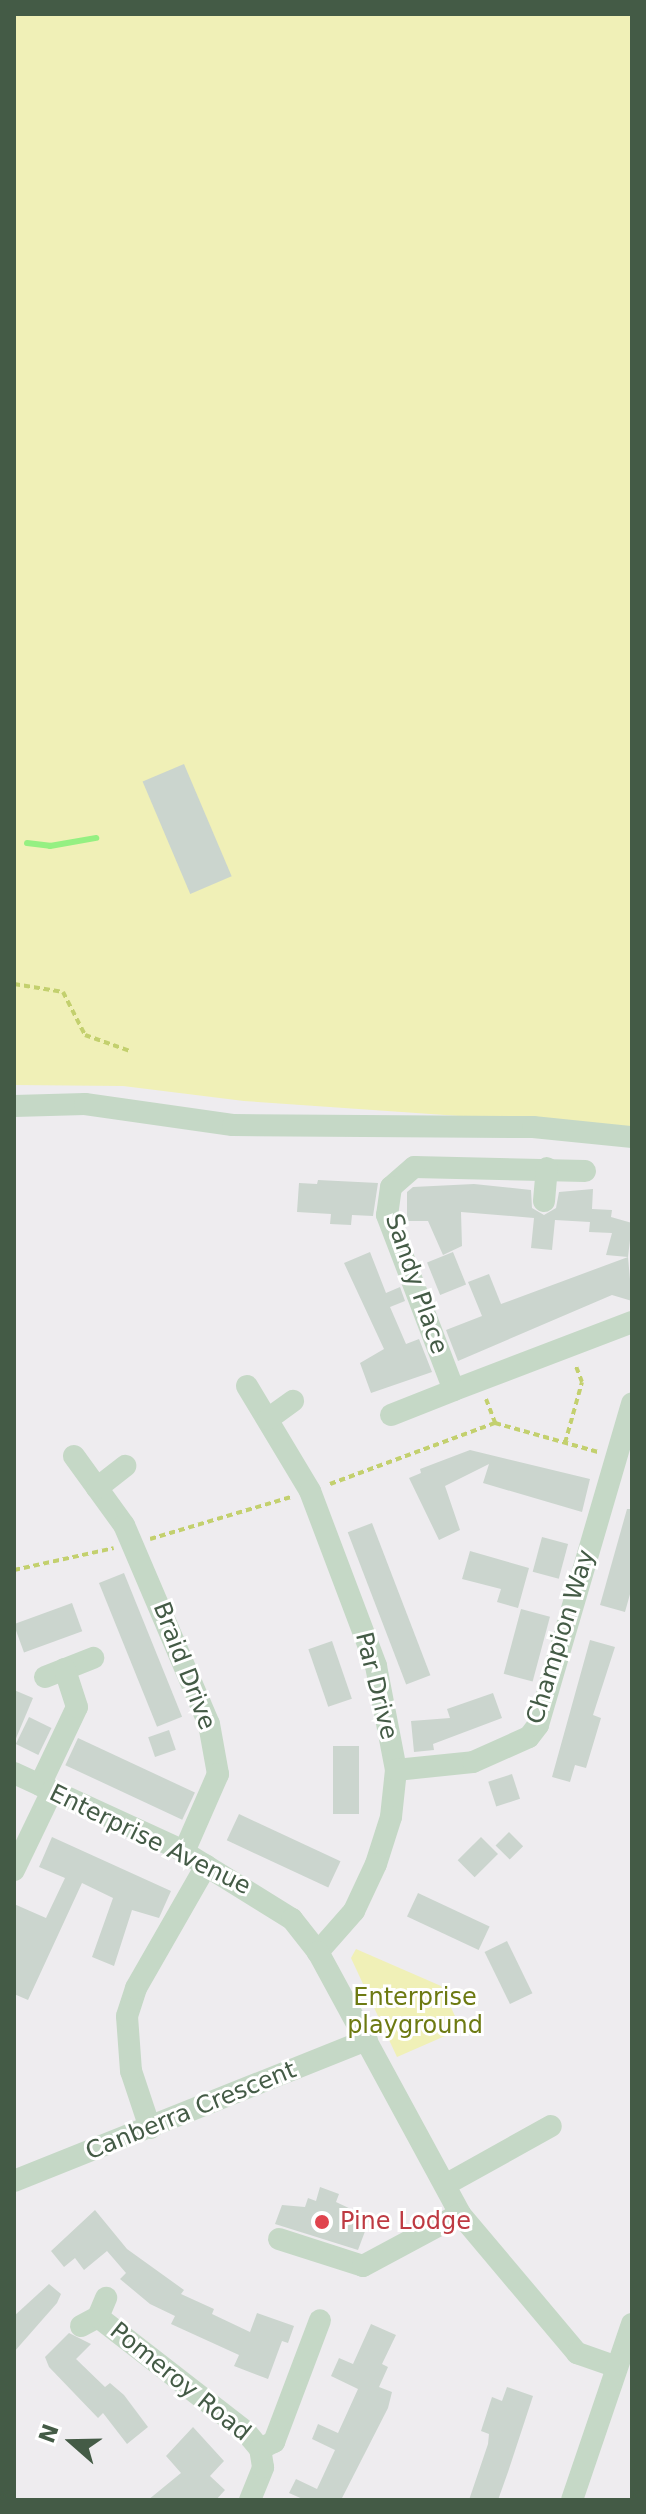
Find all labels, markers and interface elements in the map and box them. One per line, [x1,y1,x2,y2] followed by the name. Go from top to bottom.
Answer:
[379,1210,453,1358] street label: Sandy Place
[521,1546,601,1728] street label: Champion Way
[146,1598,222,1734] street label: Braid Drive
[349,1629,403,1743] street label: Par Drive
[45,1779,255,1901] street label: Enterprise Avenue
[347,1984,483,2040] park label: Enterprise playground
[82,2056,300,2166] street label: Canberra Crescent
[340,2208,471,2236] place label: Pine Lodge
[311,2211,333,2233] marker: Pine Lodge
[104,2317,256,2447] street label: Pomeroy Road
[32,2402,112,2482] north arrow
[34,2421,64,2447] text: N

